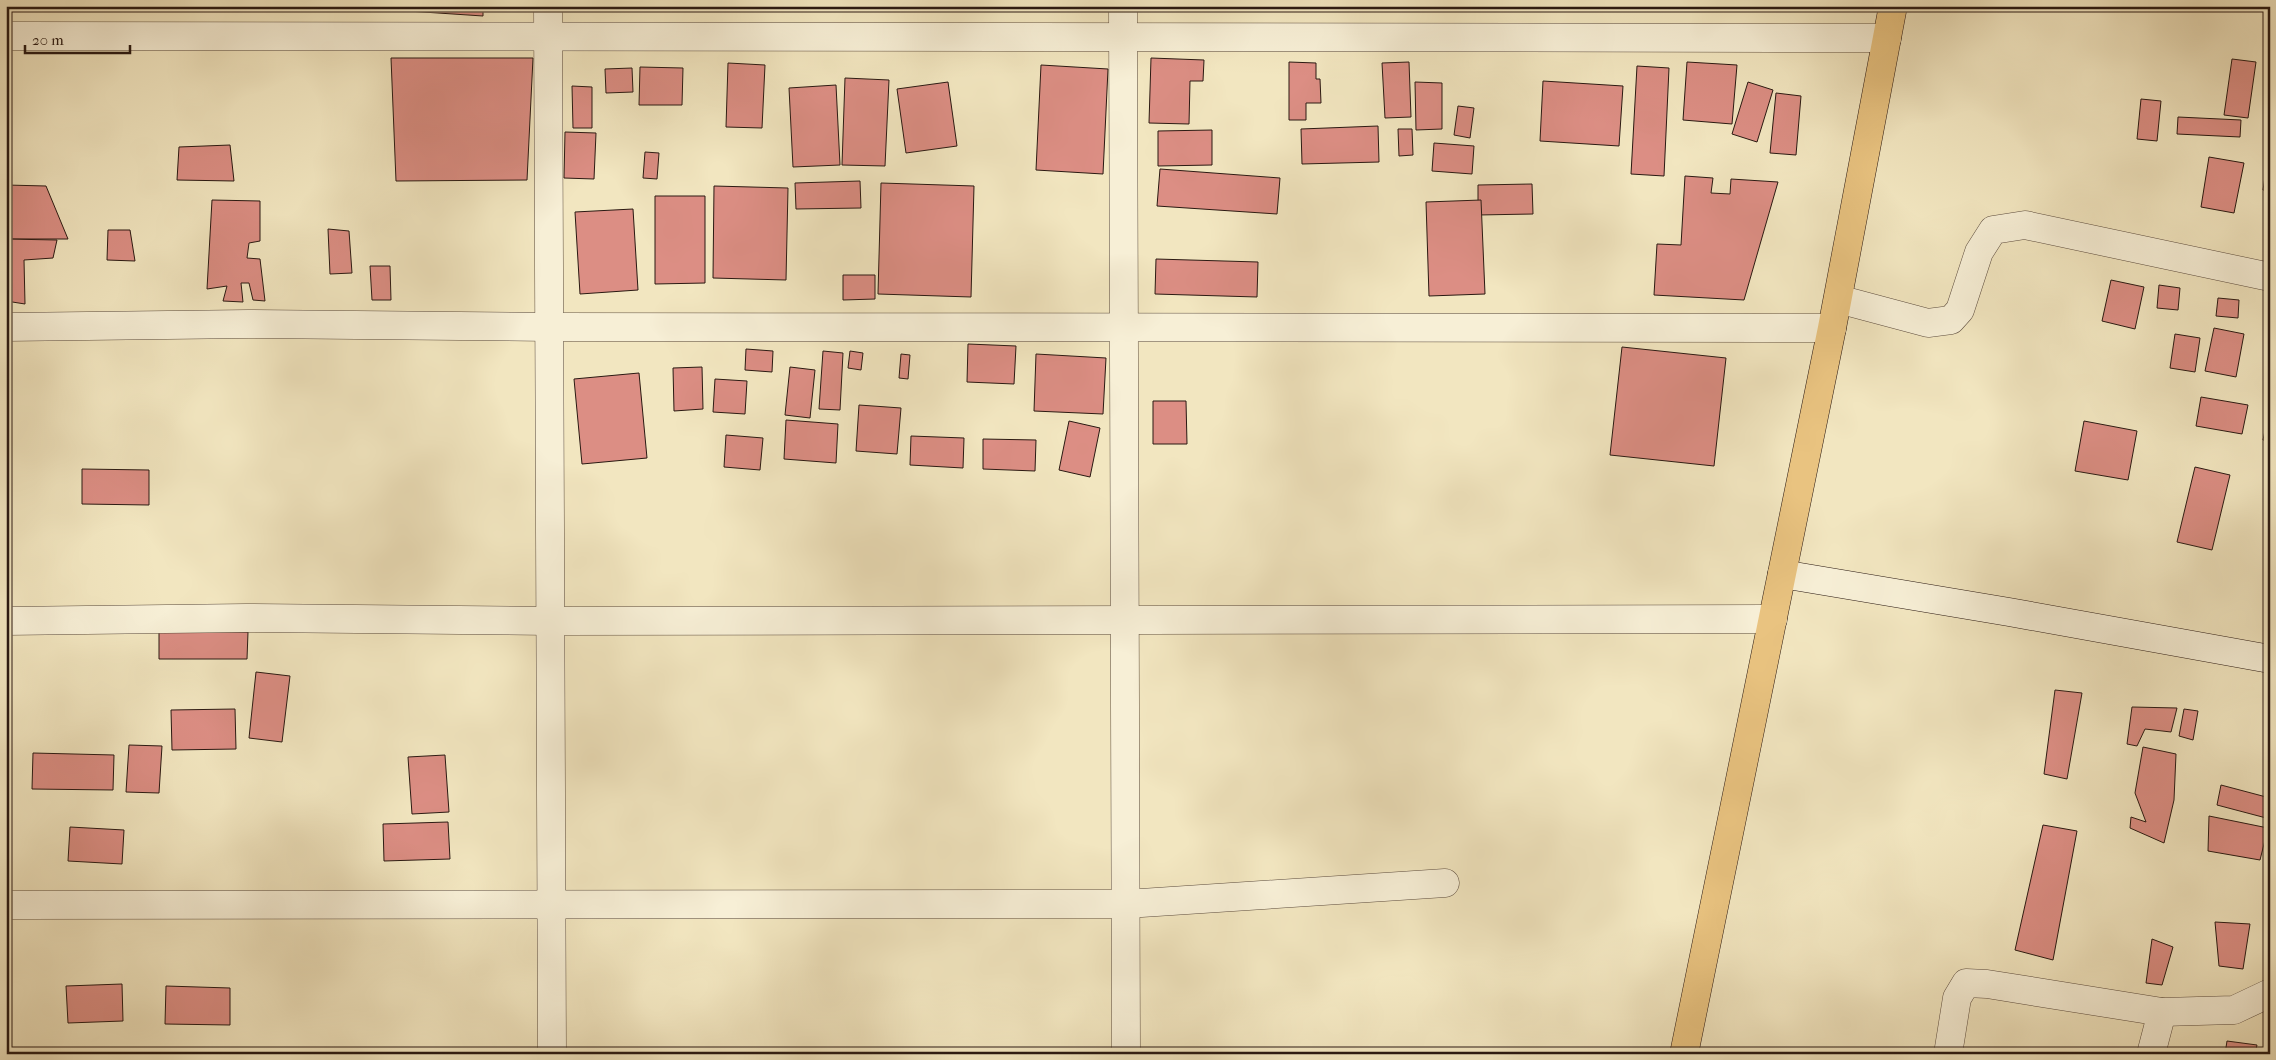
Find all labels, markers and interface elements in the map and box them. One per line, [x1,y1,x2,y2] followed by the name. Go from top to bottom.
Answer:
[25,22,130,54] scale bar
[32,31,64,49] text: 20 m

